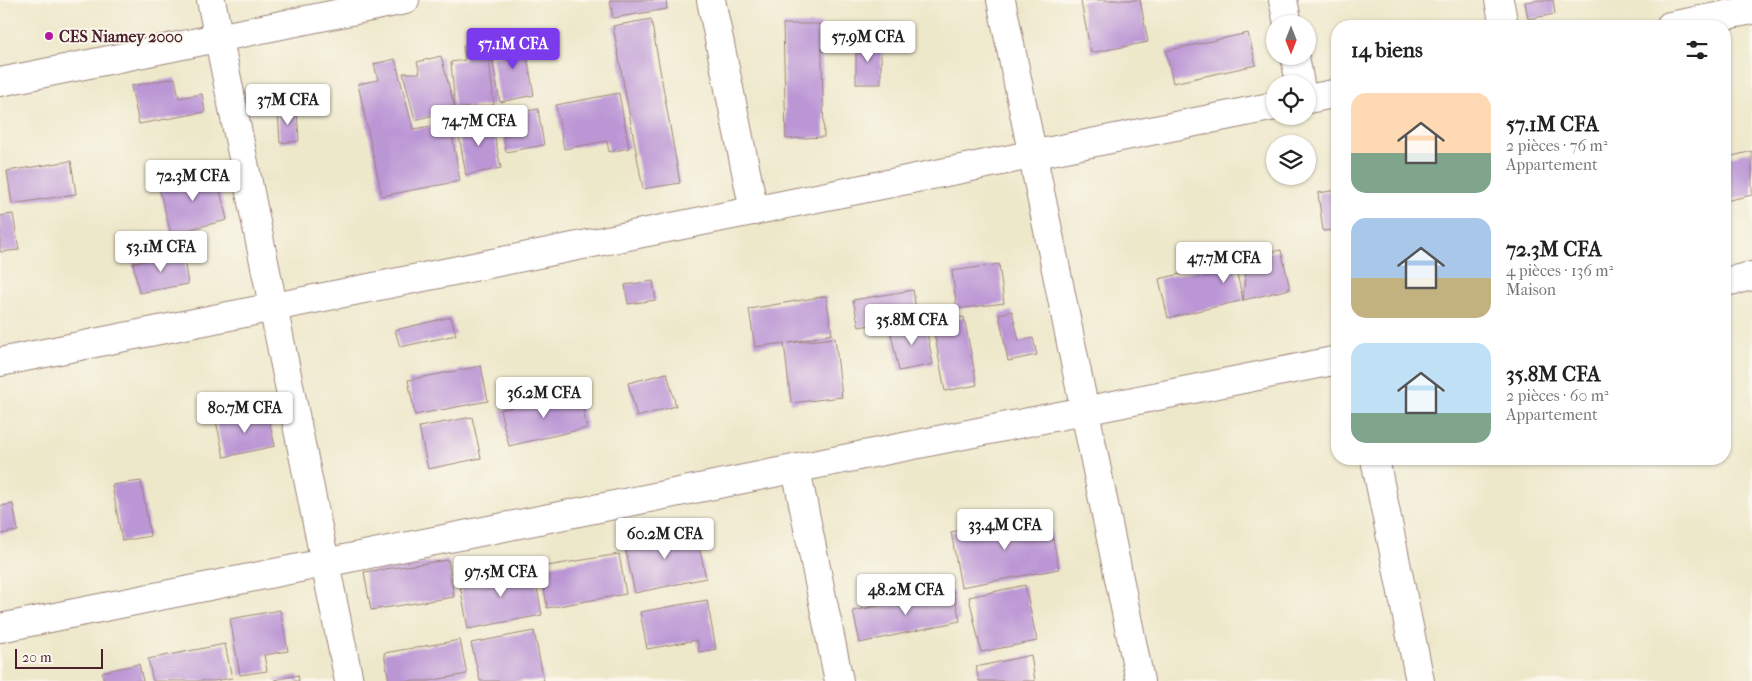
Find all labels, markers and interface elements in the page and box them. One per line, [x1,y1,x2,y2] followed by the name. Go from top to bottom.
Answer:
[1266,15,1316,65] north arrow
[1266,15,1316,185] map controls
[811,20,925,63] pin: 57.9M CFA
[59,27,183,47] place label: CES Niamey 2000
[831,27,905,46] text: 57.9M CFA
[456,28,570,70] pin: 57.1M CFA
[43,30,55,42] marker: CES Niamey 2000
[478,34,548,53] text: 57.1M CFA
[1683,36,1711,64] icon: filters
[1351,38,1423,62] text: 14 biens
[1266,75,1316,125] button: locate
[242,84,334,126] pin: 37M CFA
[257,90,319,109] text: 37M CFA
[422,104,536,147] pin: 74.7M CFA
[442,111,516,130] text: 74.7M CFA
[1506,112,1599,136] text: 57.1M CFA
[1391,113,1451,173] icon: home
[1266,135,1316,185] button: layers
[1506,136,1607,155] text: 2 pièces · 76 m²
[1506,155,1598,174] text: Appartement
[136,160,250,202] pin: 72.3M CFA
[156,166,230,185] text: 72.3M CFA
[104,230,218,273] pin: 53.1M CFA
[126,237,196,256] text: 53.1M CFA
[1506,237,1602,261] text: 72.3M CFA
[1391,238,1451,298] icon: home
[1167,242,1281,284] pin: 47.7M CFA
[1187,248,1261,267] text: 47.7M CFA
[1506,261,1613,280] text: 4 pièces · 136 m²
[1506,280,1556,299] text: Maison
[855,304,969,346] pin: 35.8M CFA
[876,310,948,329] text: 35.8M CFA
[1506,362,1601,386] text: 35.8M CFA
[1391,363,1451,423] icon: home
[487,376,601,419] pin: 36.2M CFA
[507,383,581,402] text: 36.2M CFA
[1506,386,1609,405] text: 2 pièces · 60 m²
[188,392,302,434] pin: 80.7M CFA
[208,398,282,417] text: 80.7M CFA
[1506,405,1598,424] text: Appartement
[948,508,1062,551] pin: 33.4M CFA
[968,515,1042,534] text: 33.4M CFA
[608,518,722,560] pin: 60.2M CFA
[627,524,703,543] text: 60.2M CFA
[444,556,558,598] pin: 97.5M CFA
[465,562,537,581] text: 97.5M CFA
[849,574,963,616] pin: 48.2M CFA
[868,580,944,599] text: 48.2M CFA
[15,646,102,669] scale bar
[22,649,52,666] text: 20 m

